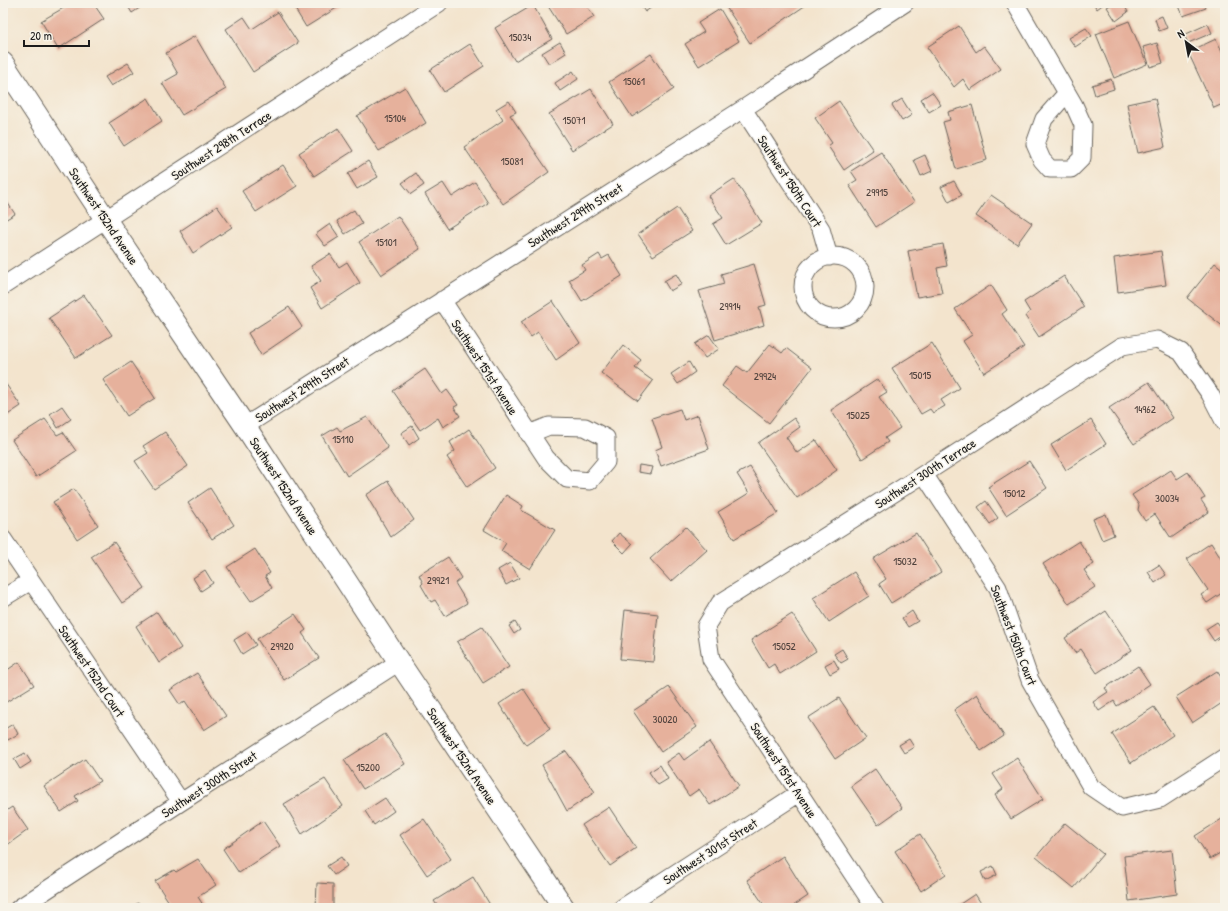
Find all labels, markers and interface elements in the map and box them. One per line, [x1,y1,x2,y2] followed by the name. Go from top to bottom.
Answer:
[24,22,89,48] scale bar
[1166,22,1206,62] north arrow
[1175,26,1187,41] text: N
[30,27,52,44] text: 20 m
[509,30,531,44] house number: 15034
[623,74,645,88] house number: 15061
[167,106,275,184] street label: Southwest 298th Terrace
[384,111,406,125] house number: 15104
[562,113,586,127] house number: 15071
[754,132,827,231] street label: Southwest 150th Court
[501,154,523,168] house number: 15081
[65,164,143,268] street label: Southwest 152nd Avenue
[524,178,626,251] street label: Southwest 299th Street
[866,185,888,199] house number: 29915
[375,235,397,249] house number: 15101
[719,299,741,313] house number: 29914
[447,316,523,418] street label: Southwest 151st Avenue
[251,352,353,426] street label: Southwest 299th Street
[909,368,931,382] house number: 15015
[754,369,776,383] house number: 29924
[1134,402,1156,416] house number: 14962
[846,408,870,422] house number: 15025
[332,432,354,446] house number: 15110
[246,434,322,538] street label: Southwest 152nd Avenue
[871,434,979,512] street label: Southwest 300th Terrace
[1003,486,1025,500] house number: 15012
[1155,491,1179,505] house number: 30034
[893,554,917,568] house number: 15032
[427,573,449,587] house number: 29921
[987,582,1042,688] street label: Southwest 150th Court
[55,621,130,721] street label: Southwest 152nd Court
[270,639,294,653] house number: 29920
[772,639,796,653] house number: 15052
[423,704,501,808] street label: Southwest 152nd Avenue
[653,712,677,726] house number: 30020
[746,719,822,821] street label: Southwest 151st Avenue
[158,746,261,822] street label: Southwest 300th Street
[356,760,380,774] house number: 15200
[659,813,761,888] street label: Southwest 301st Street

